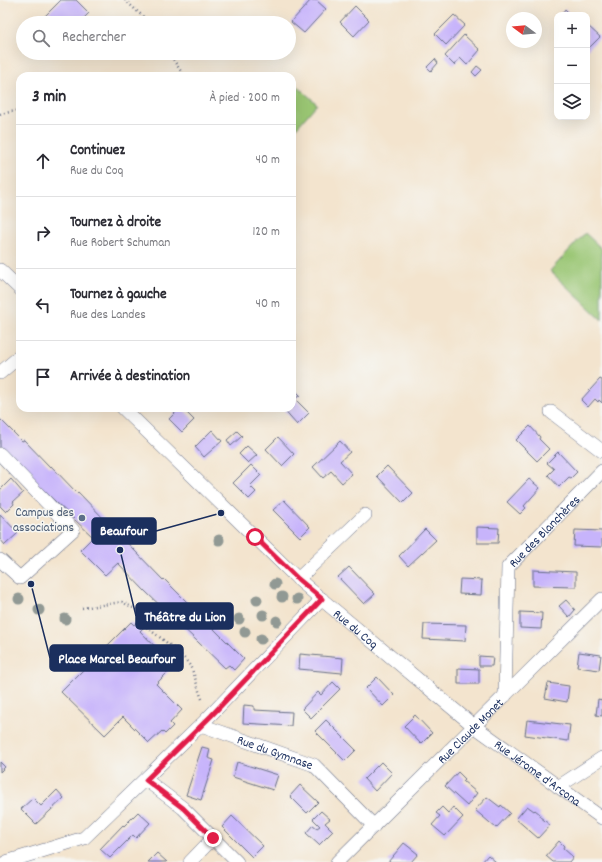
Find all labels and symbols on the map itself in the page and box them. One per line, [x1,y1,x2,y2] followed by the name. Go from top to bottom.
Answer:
[506,12,542,48] north arrow
[505,492,586,573] street label: Rue des Blanchères
[13,504,74,538] place label: Campus des associations
[77,513,87,523] marker: Campus des associations
[92,518,156,544] callout: Beaufour
[100,522,149,542] text: Beaufour
[246,528,264,546] route start
[136,603,233,629] callout: Théâtre du Lion
[328,606,382,655] street label: Rue du Coq
[144,608,226,628] text: Théâtre du Lion
[50,645,183,671] callout: Place Marcel Beaufour
[58,650,176,670] text: Place Marcel Beaufour
[434,695,509,769] street label: Rue Claude Monet
[234,731,316,776] street label: Rue du Gymnase
[489,736,585,812] street label: Rue Jérome d'Arcona
[204,829,222,847] route end

